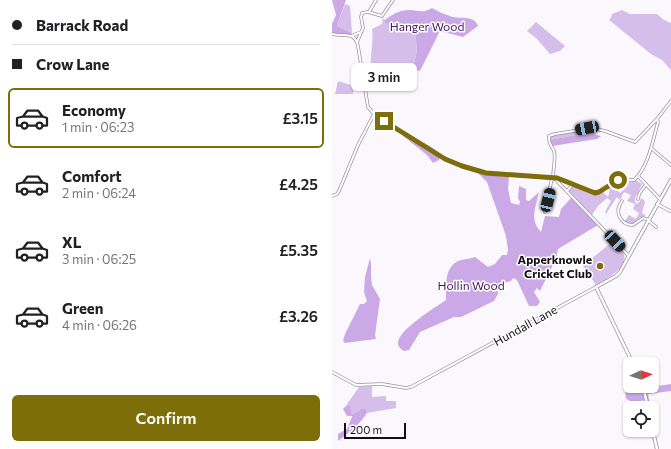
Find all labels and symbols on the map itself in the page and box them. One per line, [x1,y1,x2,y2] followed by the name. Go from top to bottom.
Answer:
[390,19,464,33] park label: Hanger Wood
[351,63,417,91] callout: 3 min
[375,112,393,130] route end
[574,120,600,136] car
[609,171,627,189] route start
[539,187,557,213] car
[602,228,628,254] car
[518,252,592,280] place label: Apperknowle Cricket Club
[595,261,605,271] marker: Apperknowle Cricket Club
[437,278,505,292] park label: Hollin Wood
[491,302,559,348] street label: Hundall Lane
[623,357,659,393] north arrow
[344,421,406,440] scale bar

